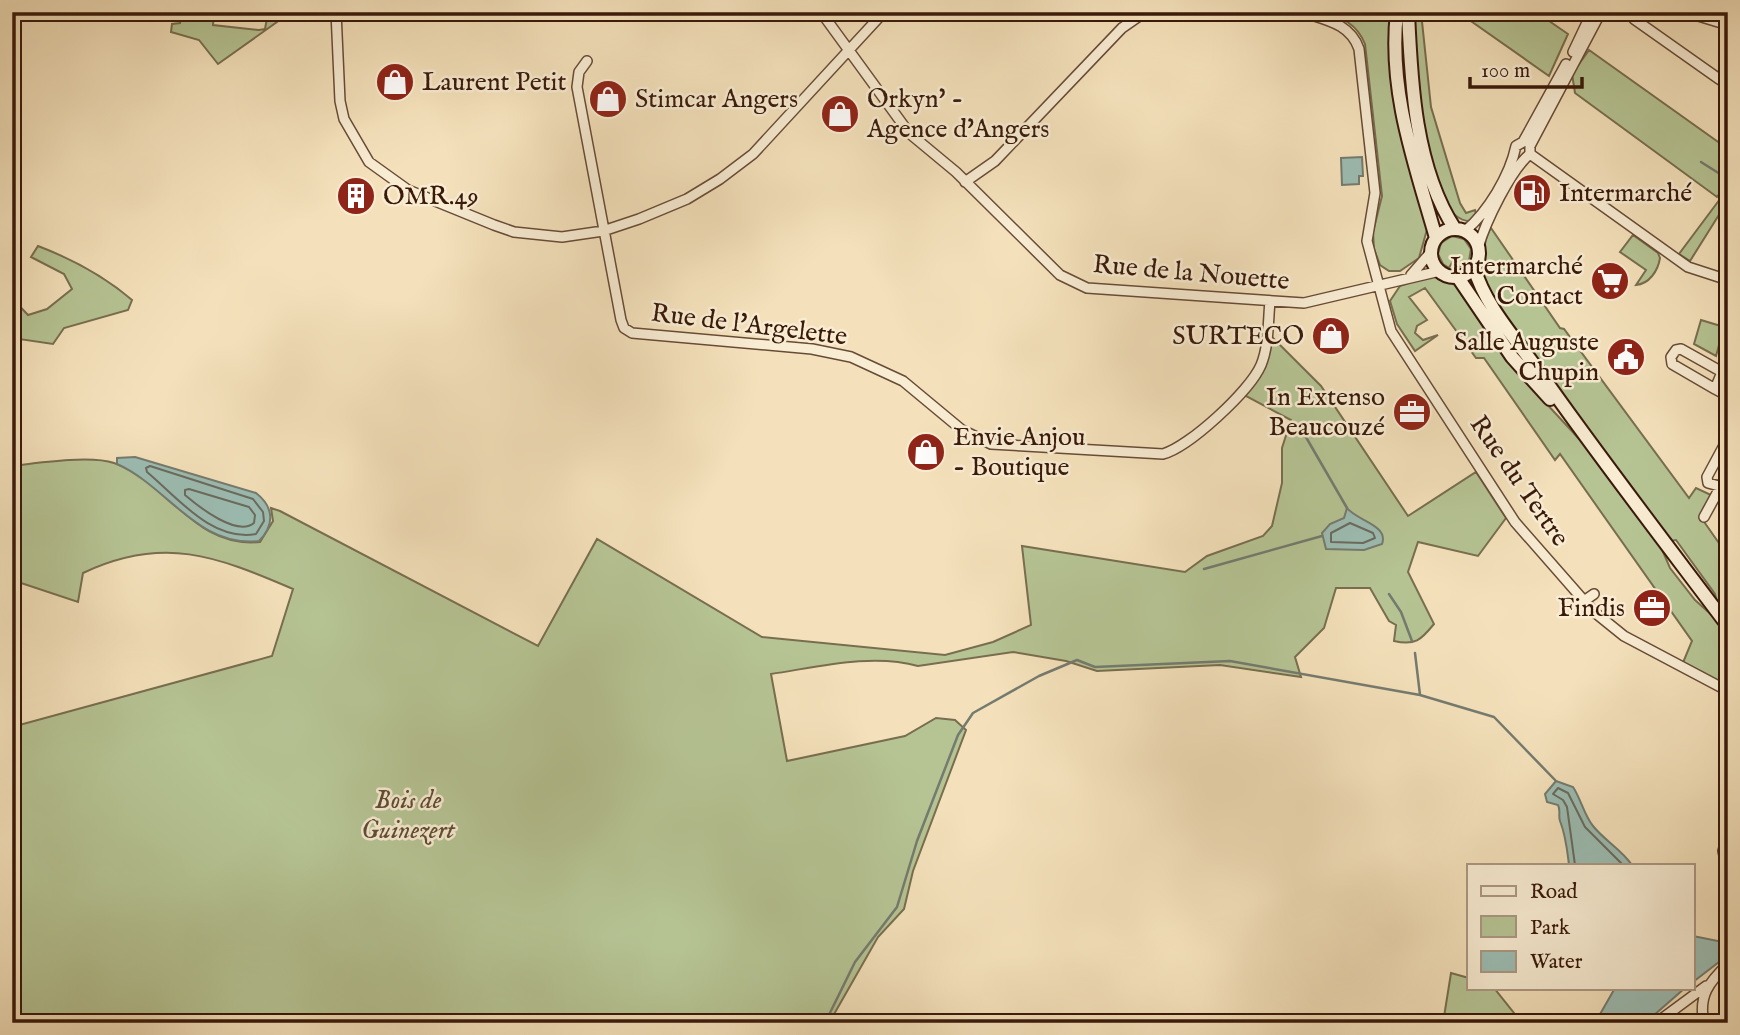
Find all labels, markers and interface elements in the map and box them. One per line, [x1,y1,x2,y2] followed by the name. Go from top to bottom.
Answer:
[1470,46,1582,90] scale bar
[1481,58,1530,85] text: 100 m
[374,61,416,103] shop icon: Laurent Petit
[422,66,566,99] place label: Laurent Petit
[587,78,629,120] shop icon: Stimcar Angers
[635,83,798,116] place label: Stimcar Angers
[866,83,1049,146] place label: Orkyn' - Agence d'Angers
[819,93,861,135] shop icon: Orkyn' - Agence d'Angers
[1511,172,1553,214] fuel station icon: Intermarché
[335,175,377,217] building icon: OMR.49
[1559,177,1692,210] place label: Intermarché
[383,180,479,213] place label: OMR.49
[1091,248,1291,298] street label: Rue de la Nouette
[1450,250,1583,313] place label: Intermarché Contact
[1589,260,1631,302] supermarket icon: Intermarché Contact
[649,297,849,353] street label: Rue de l'Argelette
[1310,315,1352,357] shop icon: SURTECO
[1172,320,1304,353] place label: SURTECO
[1454,326,1599,389] place label: Salle Auguste Chupin
[1605,336,1647,378] public building icon: Salle Auguste Chupin
[1266,381,1385,444] place label: In Extenso Beaucouzé
[1391,391,1433,433] office icon: In Extenso Beaucouzé
[1462,409,1576,553] street label: Rue du Tertre
[953,421,1085,484] place label: Envie Anjou - Boutique
[905,431,947,473] shop icon: Envie Anjou - Boutique
[1631,587,1673,629] office icon: Findis
[1558,592,1625,625] place label: Findis
[361,784,456,847] park label: Bois de Guinezert
[1467,864,1694,990] legend
[1530,879,1578,906] text: Road
[1530,915,1571,942] text: Park
[1530,949,1583,976] text: Water

